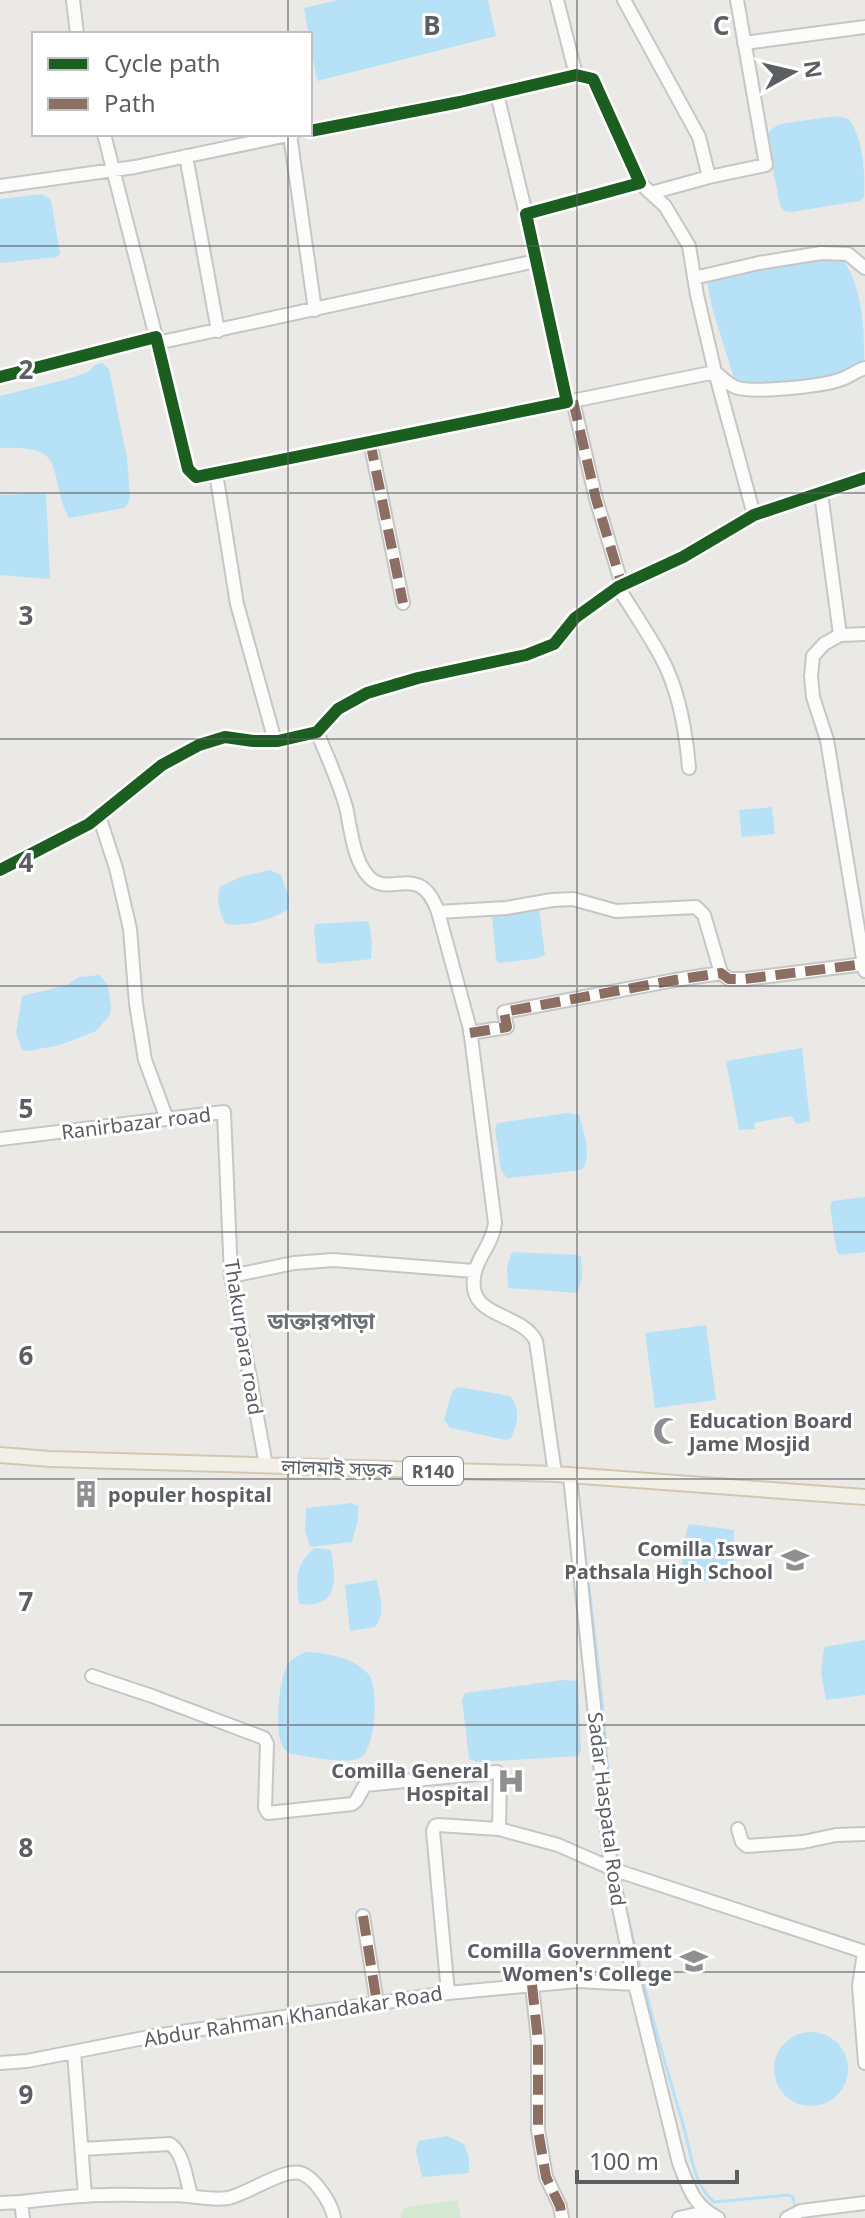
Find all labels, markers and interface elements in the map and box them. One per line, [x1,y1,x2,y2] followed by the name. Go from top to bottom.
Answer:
[423,7,441,43] text: B
[713,7,729,43] text: C
[32,32,312,136] legend
[753,32,833,112] north arrow
[104,46,221,79] text: Cycle path
[798,58,830,80] text: N
[104,86,155,119] text: Path
[19,351,34,387] text: 2
[19,597,33,633] text: 3
[19,844,34,880] text: 4
[19,1090,33,1126] text: 5
[60,1100,212,1146] street label: Ranirbazar road
[218,1257,270,1417] street label: Thakurpara road
[266,1305,375,1335] district label: ডাক্তারপাড়া
[19,1337,34,1373] text: 6
[687,1407,852,1457] place label: Education Board Jame Mosjid
[652,1416,682,1446] mosque icon: Education Board Jame Mosjid
[280,1453,394,1483] street label: লালমাই সড়ক
[403,1457,463,1485] road number: R140
[71,1479,101,1509] building icon: populer hospital
[108,1481,272,1508] place label: populer hospital
[564,1535,773,1585] place label: Comilla Iswar Pathsala High School
[780,1545,810,1575] school or university icon: Comilla Iswar Pathsala High School
[19,1583,34,1619] text: 7
[582,1710,632,1908] street label: Sadar Haspatal Road
[331,1757,489,1807] place label: Comilla General Hospital
[496,1766,526,1796] hospital icon: Comilla General Hospital
[19,1829,33,1865] text: 8
[467,1937,672,1987] place label: Comilla Government Women's College
[679,1946,709,1976] school or university icon: Comilla Government Women's College
[142,1979,444,2053] street label: Abdur Rahman Khandakar Road
[19,2076,33,2112] text: 9
[577,2134,737,2184] scale bar
[589,2144,659,2177] text: 100 m

